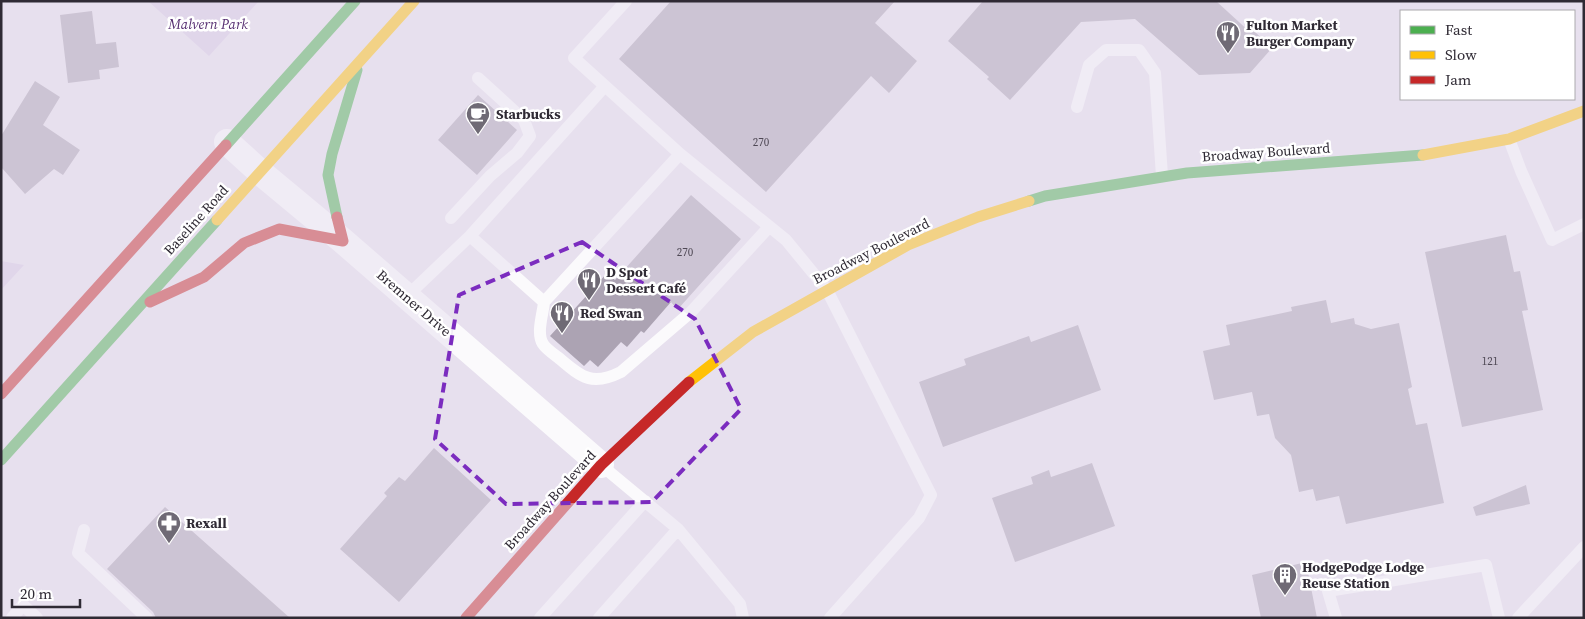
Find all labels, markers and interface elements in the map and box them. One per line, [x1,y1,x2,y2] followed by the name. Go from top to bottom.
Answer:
[1400,10,1575,100] legend
[167,14,248,34] park label: Malvern Park
[1246,15,1355,51] place label: Fulton Market Burger Company
[1445,19,1472,40] text: Fast
[1215,20,1241,54] restaurant icon: Fulton Market Burger Company
[1445,44,1477,65] text: Slow
[1444,69,1472,90] text: Jam
[465,101,491,135] cafe icon: Starbucks
[496,104,561,124] place label: Starbucks
[753,135,770,150] house number: 270
[1201,138,1331,166] street label: Broadway Boulevard
[159,181,233,259] street label: Baseline Road
[809,213,933,289] street label: Broadway Boulevard
[677,245,694,260] house number: 270
[606,262,686,298] place label: D Spot Dessert Café
[372,265,456,341] street label: Bremner Drive
[576,267,602,301] restaurant icon: D Spot Dessert Café
[549,300,575,334] restaurant icon: Red Swan
[580,303,642,323] place label: Red Swan
[1482,354,1498,369] house number: 121
[500,446,600,554] street label: Broadway Boulevard
[156,510,182,544] pharmacy icon: Rexall
[186,513,227,533] place label: Rexall
[1302,557,1424,593] place label: HodgePodge Lodge Reuse Station
[1272,562,1298,596] building icon: HodgePodge Lodge Reuse Station
[12,576,80,608] scale bar
[20,583,52,604] text: 20 m

